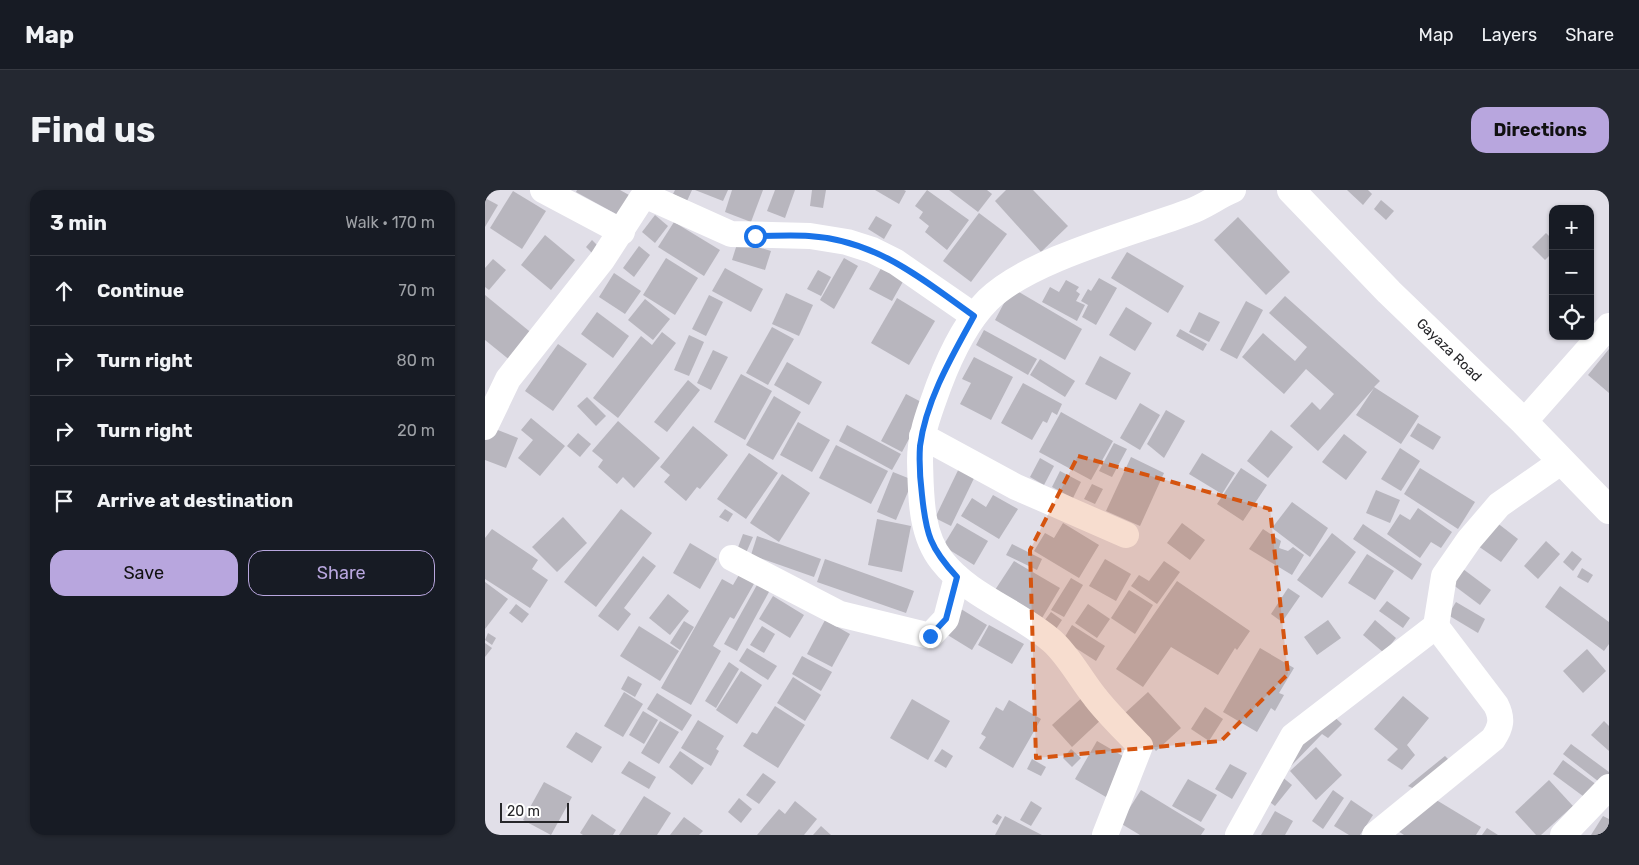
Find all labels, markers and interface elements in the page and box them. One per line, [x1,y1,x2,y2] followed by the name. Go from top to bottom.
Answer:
[25,21,74,49] text: Map
[1419,24,1454,46] text: Map
[1482,24,1537,46] text: Layers
[1565,24,1614,46] text: Share
[1471,107,1609,153] button: Directions
[30,109,155,151] text: Find us
[1549,205,1594,340] map controls
[1549,205,1594,250] button: +
[50,210,107,235] text: 3 min
[345,213,435,232] text: Walk · 170 m
[744,225,767,248] route start
[1549,250,1594,295] button: −
[50,277,78,305] icon: ahead
[97,279,184,302] text: Continue
[398,281,435,300] text: 70 m
[1549,295,1594,340] button: locate
[1413,315,1485,385] street label: Gayaza Road
[50,347,78,375] icon: right
[97,349,192,372] text: Turn right
[397,351,435,370] text: 80 m
[50,417,78,445] icon: right
[97,419,192,442] text: Turn right
[397,421,435,440] text: 20 m
[50,487,78,515] icon: arrive
[97,489,293,512] text: Arrive at destination
[50,550,238,596] button: Save
[248,550,435,596] button: Share
[919,625,942,648] route end
[500,800,569,823] scale bar
[507,803,540,820] text: 20 m

